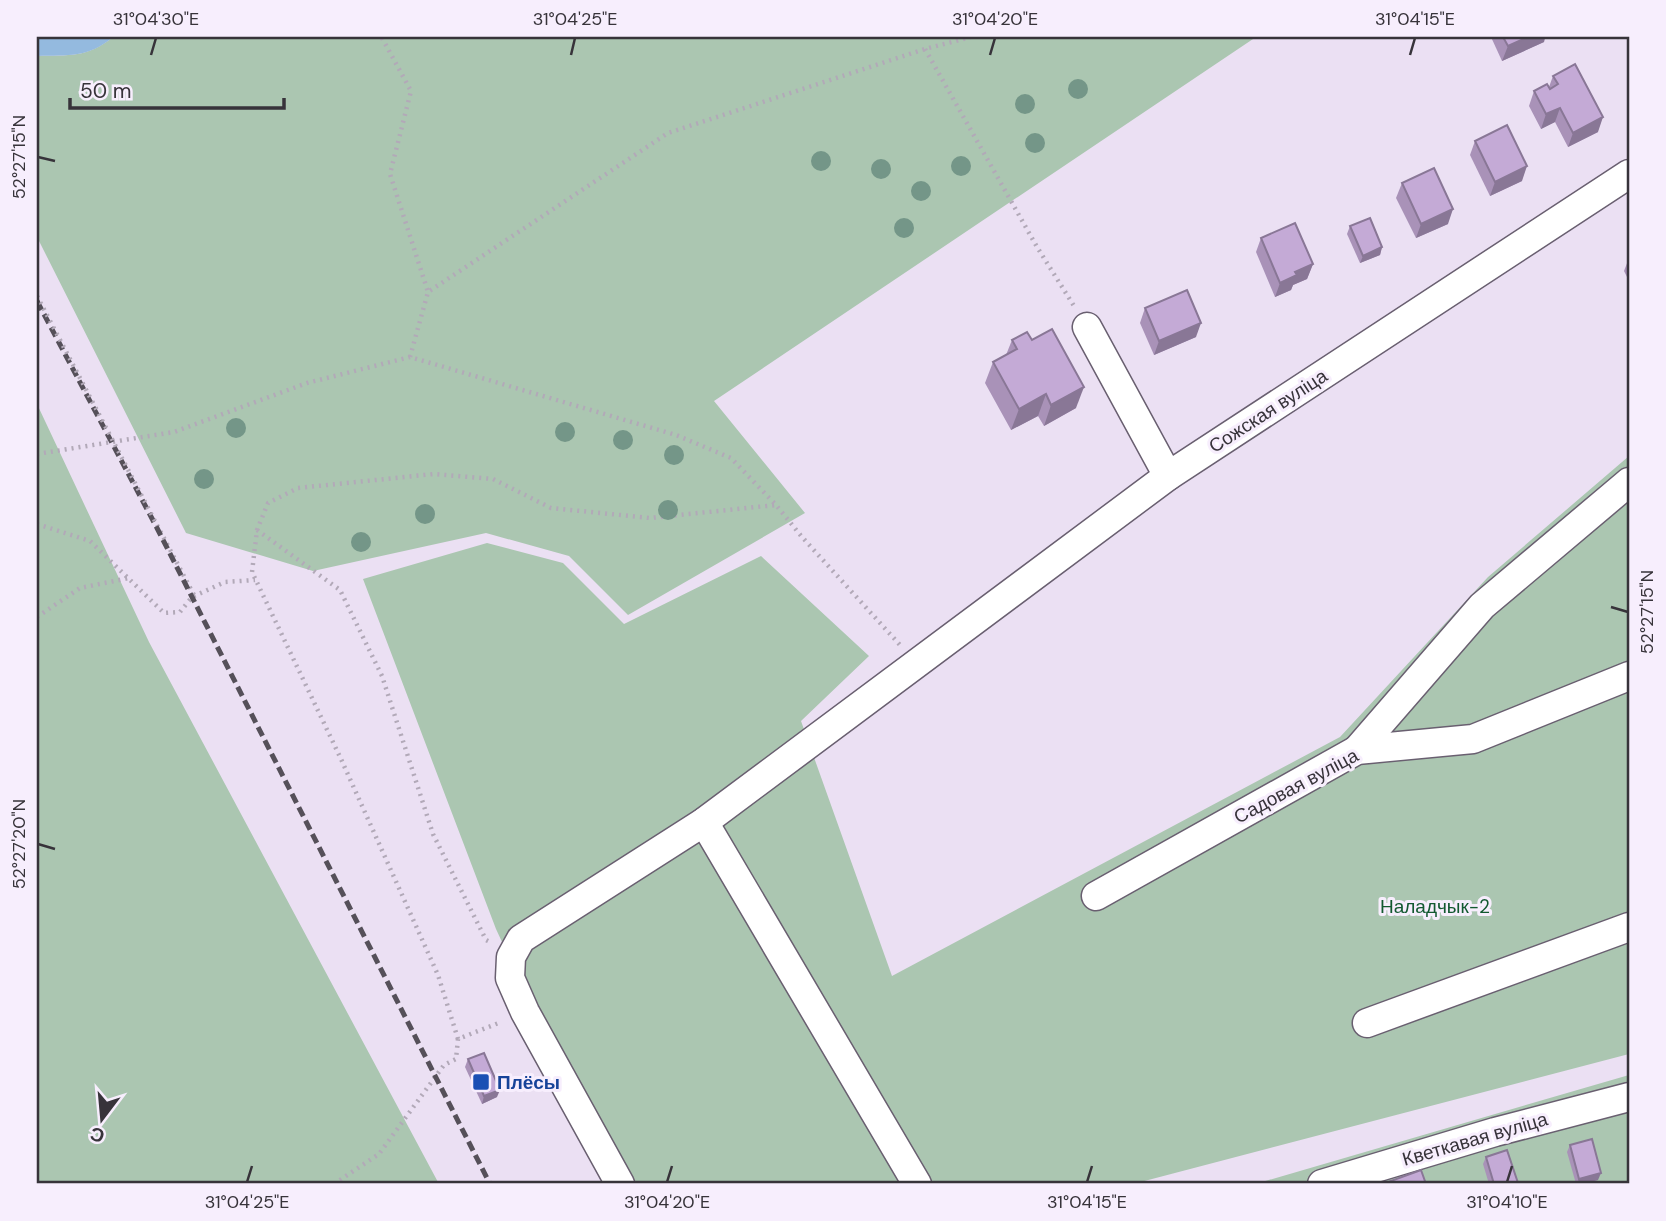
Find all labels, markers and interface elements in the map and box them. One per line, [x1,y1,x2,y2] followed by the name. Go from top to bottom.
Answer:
[113,7,199,31] text: 31°04'30"E
[533,7,617,31] text: 31°04'25"E
[952,7,1038,31] text: 31°04'20"E
[1375,7,1455,31] text: 31°04'15"E
[70,66,284,110] scale bar
[80,77,131,105] text: 50 m
[7,115,31,199] text: 52°27'15"N
[1204,363,1332,459] street label: Сожская вуліца
[1635,570,1659,654] text: 52°27'15"N
[1229,742,1363,829] street label: Садовая вуліца
[7,799,31,889] text: 52°27'20"N
[1380,894,1490,919] park label: Наладчык-2
[497,1070,560,1095] place label: Плёсы
[471,1072,491,1092] marker: Плёсы
[66,1084,136,1154] north arrow
[1399,1106,1551,1172] street label: Кветкавая вуліца
[87,1121,107,1149] text: С
[205,1190,289,1214] text: 31°04'25"E
[624,1190,710,1214] text: 31°04'20"E
[1047,1190,1127,1214] text: 31°04'15"E
[1466,1190,1548,1214] text: 31°04'10"E

